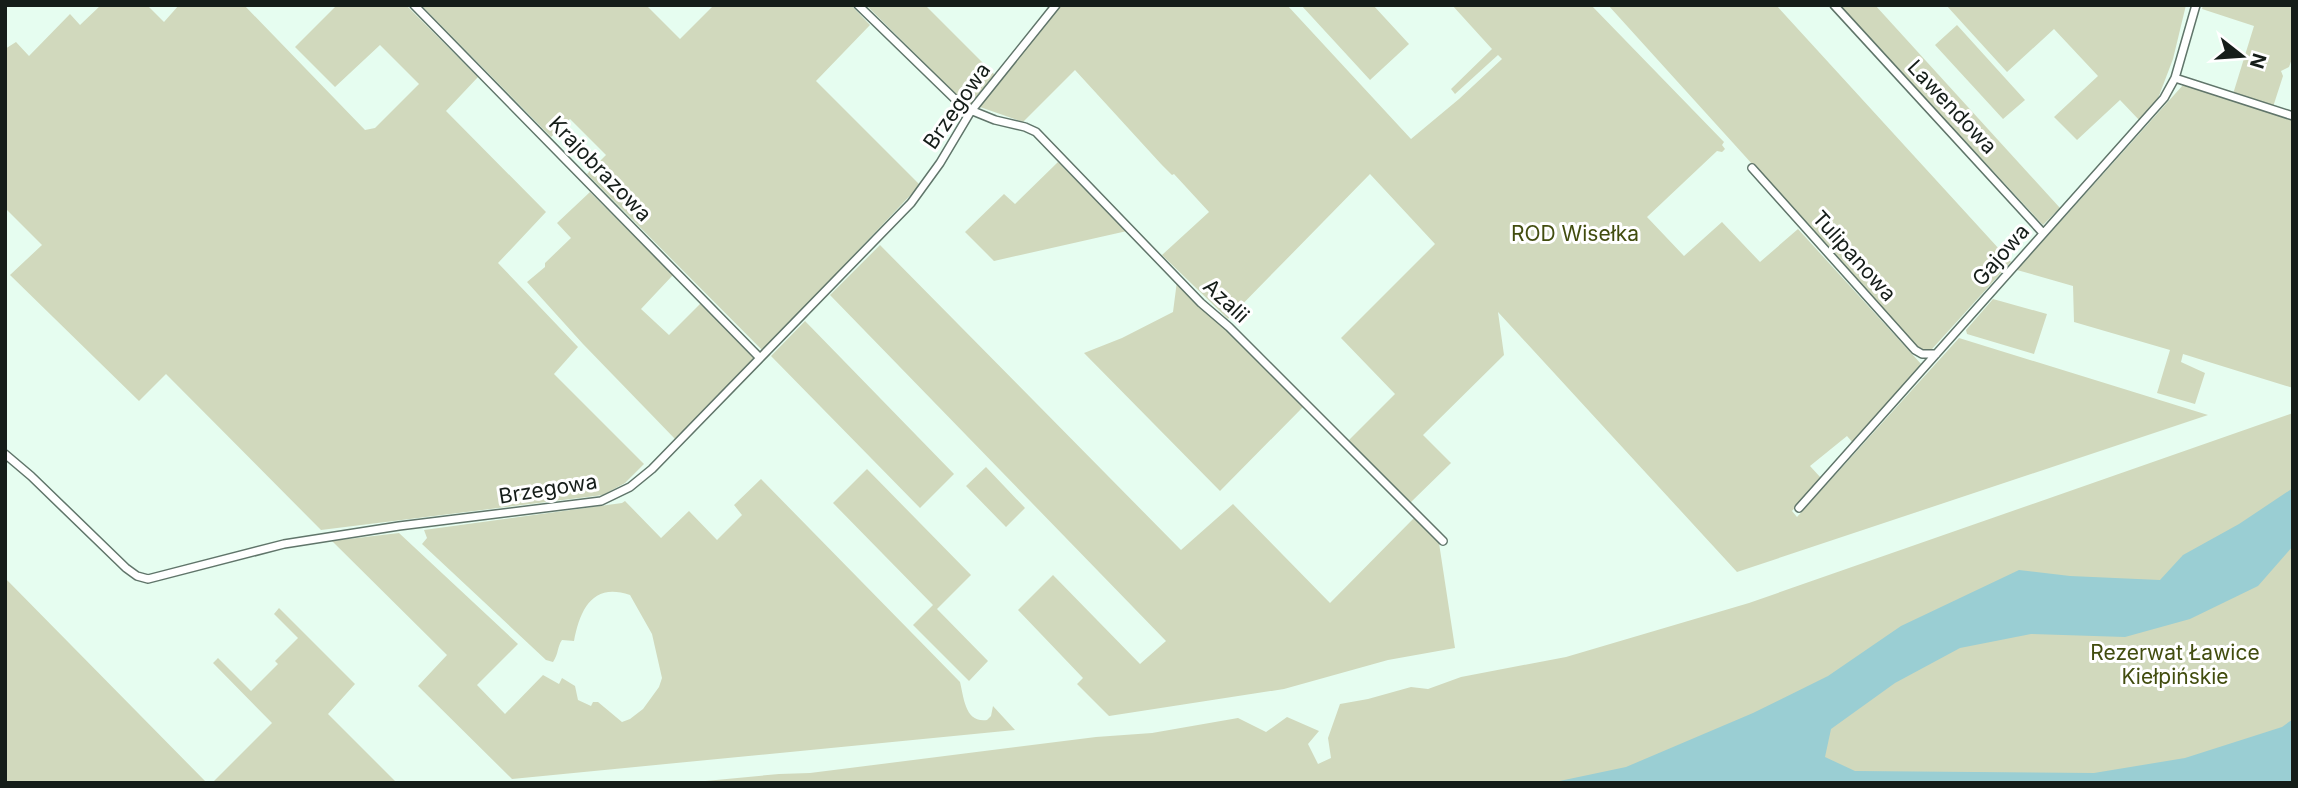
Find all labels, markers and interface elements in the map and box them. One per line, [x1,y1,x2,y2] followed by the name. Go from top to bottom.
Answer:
[2207,21,2277,91] north arrow
[2245,51,2271,71] text: N
[1903,55,2002,159] street label: Lawendowa
[918,58,995,154] street label: Brzegowa
[544,111,657,226] street label: Krajobrazowa
[1807,205,1901,306] street label: Tulipanowa
[1967,219,2034,291] street label: Gajowa
[1511,221,1639,246] park label: ROD Wisełka
[1198,273,1254,328] street label: Azalii
[497,468,599,509] street label: Brzegowa
[2090,640,2260,689] park label: Rezerwat Ławice Kiełpińskie

